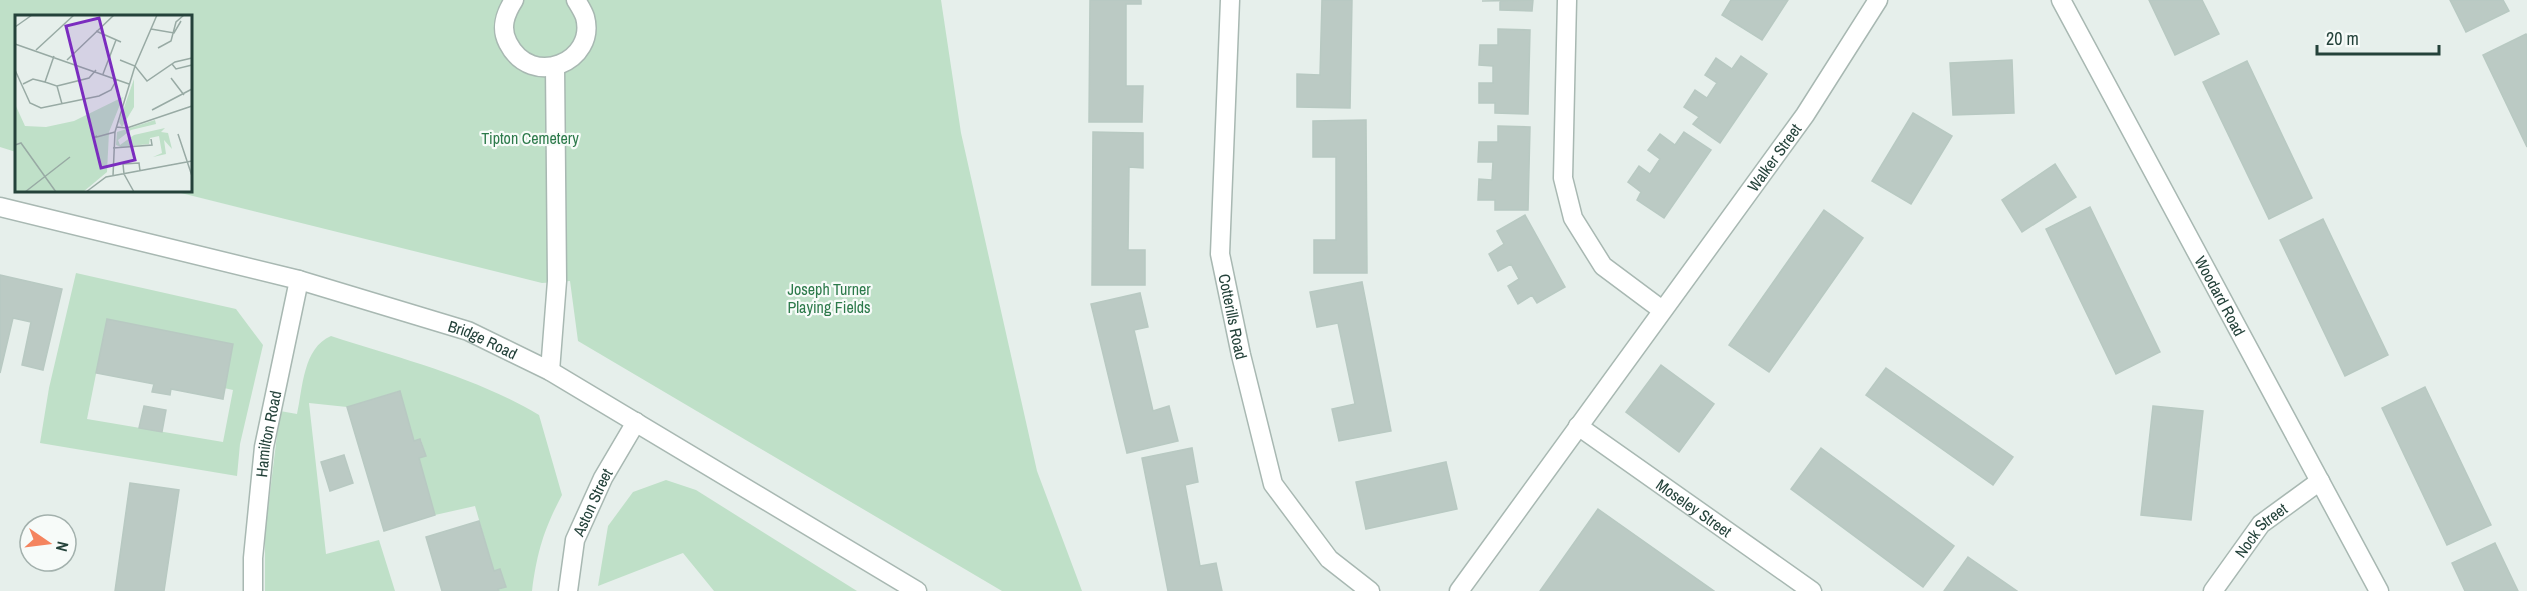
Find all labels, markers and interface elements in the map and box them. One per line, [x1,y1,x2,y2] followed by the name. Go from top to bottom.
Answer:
[15,15,192,192] inset map
[2317,18,2438,56] scale bar
[2326,26,2359,51] text: 20 m
[1742,119,1806,196] street label: Walker Street
[481,127,579,149] park label: Tipton Cemetery
[2190,252,2251,340] street label: Woodard Road
[1213,272,1253,362] street label: Cotterills Road
[787,278,871,318] park label: Joseph Turner Playing Fields
[446,315,521,364] street label: Bridge Road
[250,389,287,478] street label: Hamilton Road
[567,464,618,541] street label: Aston Street
[1652,474,1736,542] street label: Moseley Street
[2230,497,2292,562] street label: Nock Street
[18,513,78,573] north arrow
[51,539,74,554] text: N

